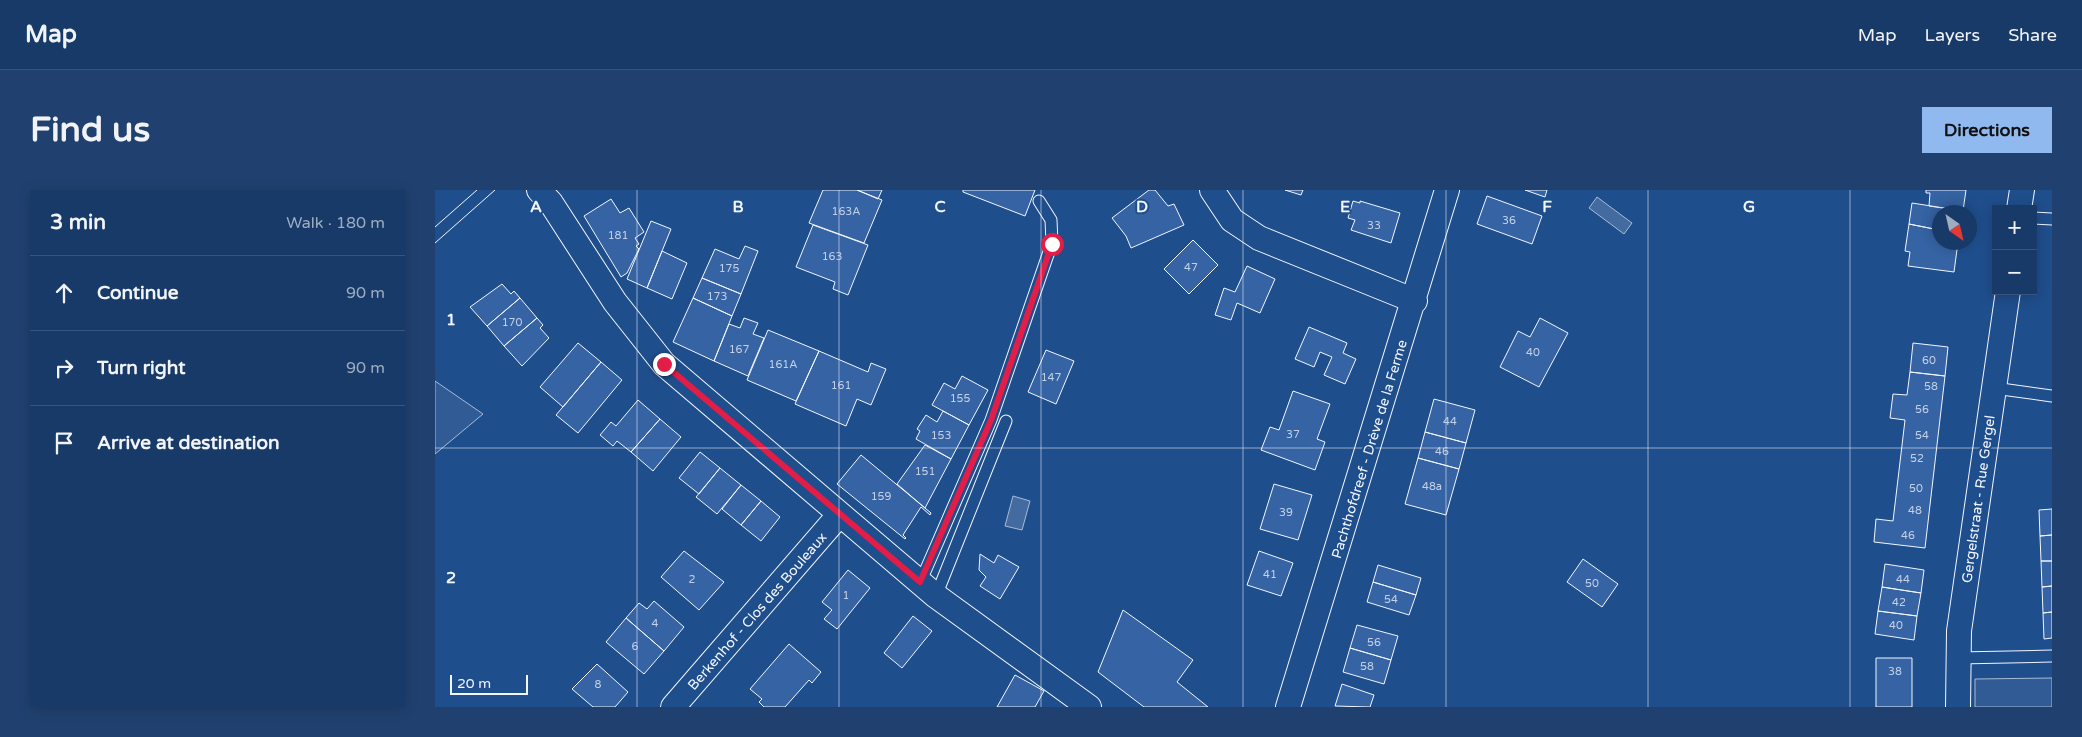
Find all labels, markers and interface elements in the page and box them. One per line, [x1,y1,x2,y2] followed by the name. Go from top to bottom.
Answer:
[25,20,77,49] text: Map
[1858,24,1897,46] text: Map
[1925,24,1980,46] text: Layers
[2008,24,2057,46] text: Share
[1922,107,2052,153] button: Directions
[30,109,150,151] text: Find us
[530,197,542,217] text: A
[732,197,744,217] text: B
[934,197,946,217] text: C
[1136,197,1148,217] text: D
[1340,197,1350,217] text: E
[1542,197,1552,217] text: F
[1743,197,1755,217] text: G
[832,205,860,218] house number: 163A
[1932,205,1977,250] north arrow
[1992,205,2037,295] map controls
[1992,205,2037,250] button: +
[50,210,106,235] text: 3 min
[286,213,385,233] text: Walk · 180 m
[1502,214,1516,227] house number: 36
[1367,219,1381,232] house number: 33
[608,229,628,242] house number: 181
[1041,233,1064,256] route start
[822,250,842,263] house number: 163
[1992,250,2037,295] button: −
[1184,261,1198,274] house number: 47
[719,262,739,275] house number: 175
[50,279,78,307] icon: ahead
[97,282,179,304] text: Continue
[346,283,385,303] text: 90 m
[707,290,727,303] house number: 173
[446,310,456,330] text: 1
[502,316,522,329] house number: 170
[1328,338,1411,561] street label: Pachthofdreef - Drève de la Ferme
[729,343,749,356] house number: 167
[1526,346,1540,359] house number: 40
[653,353,676,376] route end
[50,354,78,382] icon: right
[1922,354,1936,367] house number: 60
[97,357,185,379] text: Turn right
[346,358,385,378] text: 90 m
[769,358,797,371] house number: 161A
[1041,371,1061,384] house number: 147
[831,379,851,392] house number: 161
[1924,380,1938,393] house number: 58
[950,392,970,405] house number: 155
[1915,403,1929,416] house number: 56
[1958,414,1999,584] street label: Gergelstraat - Rue Gergel
[1443,415,1457,428] house number: 44
[1286,428,1300,441] house number: 37
[50,429,78,457] icon: arrive
[931,429,951,442] house number: 153
[1915,429,1929,442] house number: 54
[97,432,280,454] text: Arrive at destination
[1435,445,1449,458] house number: 46
[1910,452,1924,465] house number: 52
[915,465,935,478] house number: 151
[1422,480,1442,493] house number: 48a
[1909,482,1923,495] house number: 50
[871,490,891,503] house number: 159
[1908,504,1922,517] house number: 48
[1279,506,1293,519] house number: 39
[684,529,830,694] street label: Berkenhof - Clos des Bouleaux
[1901,529,1915,542] house number: 46
[446,568,456,588] text: 2
[1263,568,1277,581] house number: 41
[689,573,696,586] house number: 2
[1896,573,1910,586] house number: 44
[1585,577,1599,590] house number: 50
[843,589,849,602] house number: 1
[1384,593,1398,606] house number: 54
[1892,596,1906,609] house number: 42
[652,617,659,630] house number: 4
[1889,619,1903,632] house number: 40
[1367,636,1381,649] house number: 56
[632,640,639,653] house number: 6
[1360,660,1374,673] house number: 58
[1888,665,1902,678] house number: 38
[450,672,527,695] scale bar
[457,675,491,692] text: 20 m
[595,678,602,691] house number: 8

